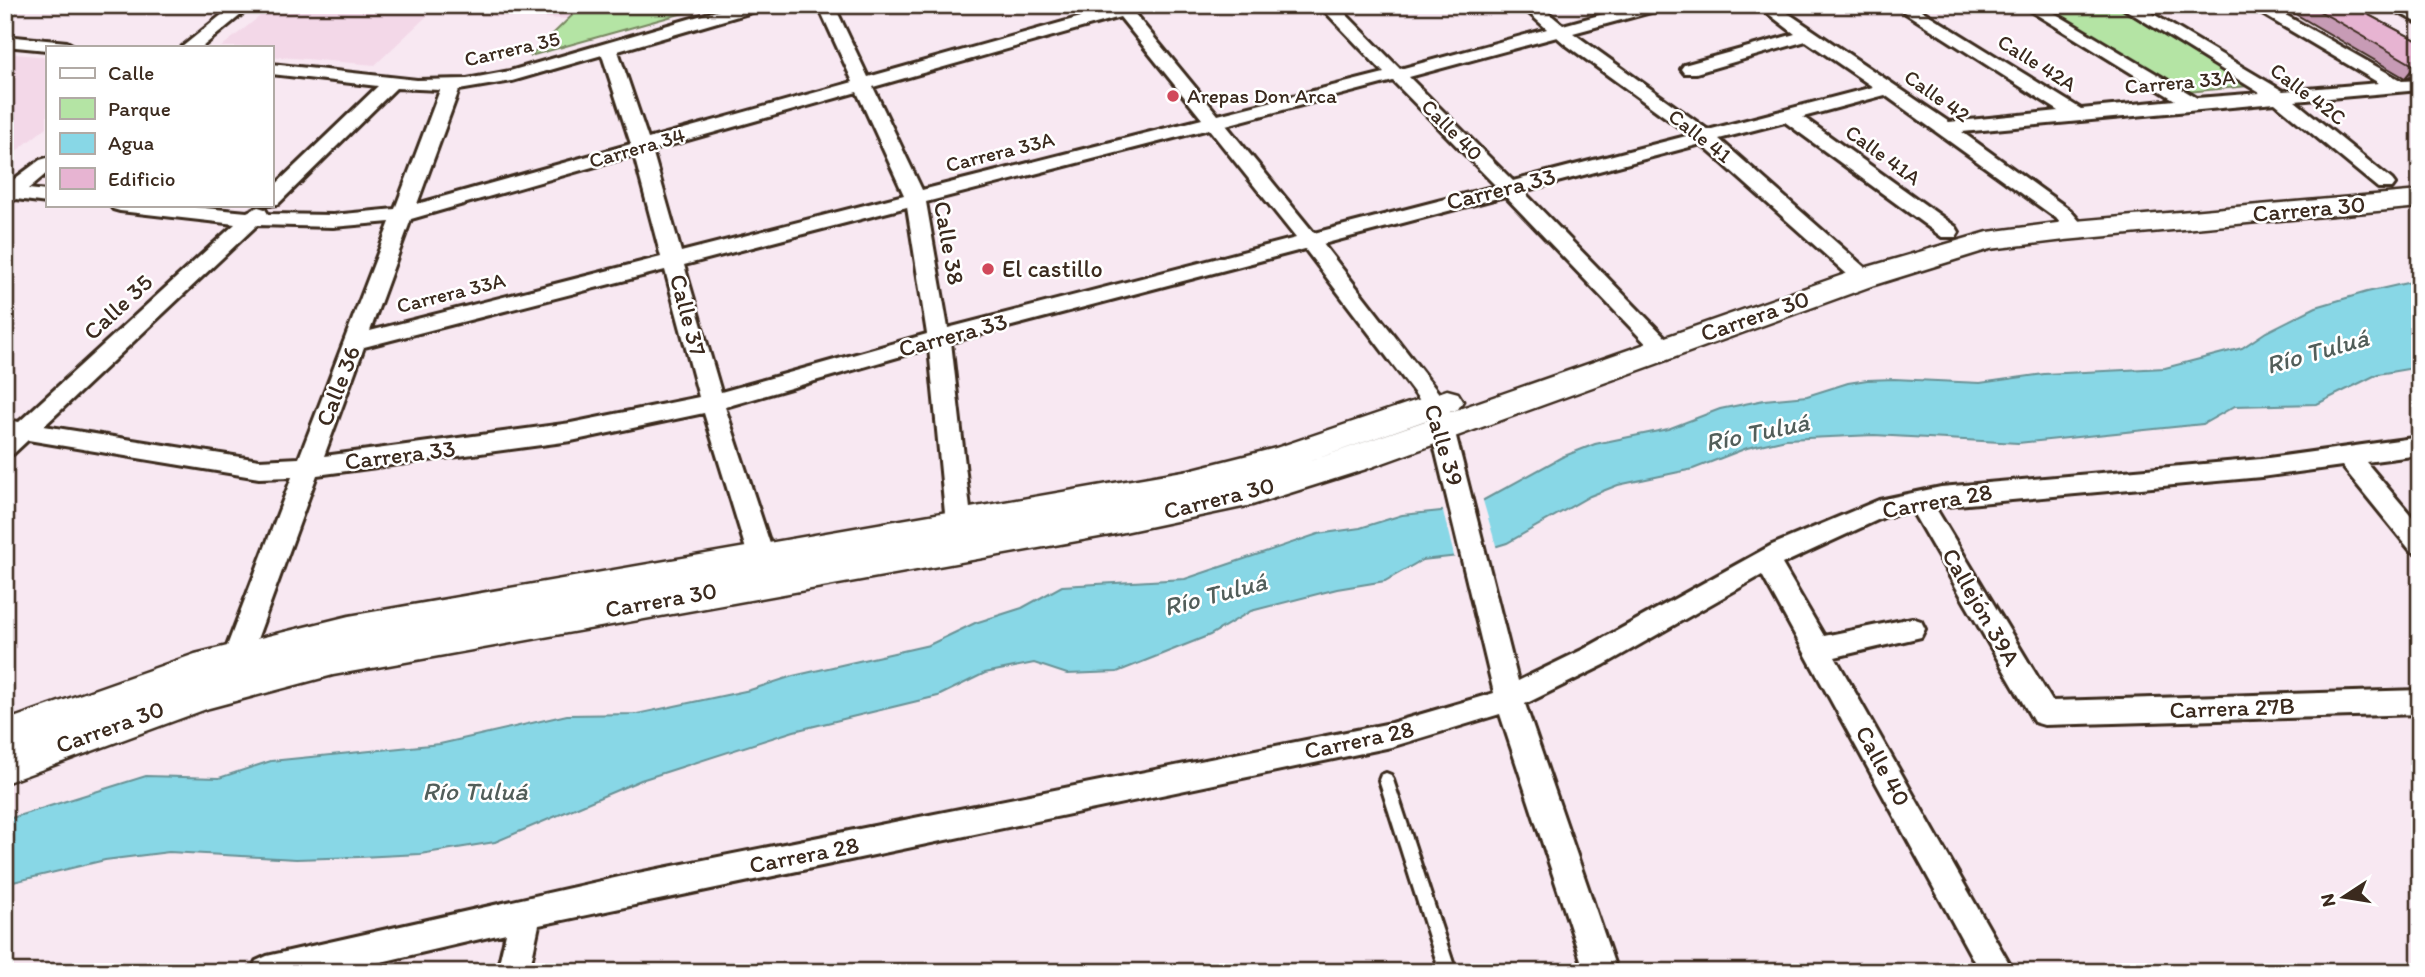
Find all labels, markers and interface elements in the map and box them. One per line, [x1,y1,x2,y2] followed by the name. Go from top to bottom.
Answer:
[462,25,562,72] street label: Carrera 35
[1993,29,2082,97] street label: Calle 42A
[46,46,273,206] legend
[2266,57,2351,130] street label: Calle 42C
[108,60,154,85] text: Calle
[1900,64,1975,127] street label: Calle 42
[2124,64,2237,99] street label: Carrera 33A
[1187,83,1337,108] place label: Arepas Don Arca
[1165,88,1181,104] marker: Arepas Don Arca
[1416,94,1488,166] street label: Calle 40
[108,96,171,121] text: Parque
[1664,103,1737,168] street label: Calle 41
[1841,119,1926,191] street label: Calle 41A
[586,122,688,173] street label: Carrera 34
[943,126,1057,177] street label: Carrera 33A
[108,130,154,155] text: Agua
[1443,161,1558,216] street label: Carrera 33
[108,166,176,191] text: Edificio
[2251,189,2367,228] street label: Carrera 30
[928,199,971,287] street label: Calle 38
[1002,254,1103,283] place label: El castillo
[980,261,996,277] marker: El castillo
[77,267,158,346] street label: Calle 35
[394,267,508,318] street label: Carrera 33A
[664,271,713,359] street label: Calle 37
[1697,283,1813,348] street label: Carrera 30
[895,306,1010,363] street label: Carrera 33
[2262,321,2373,381] water label: Río Tuluá
[309,341,366,430] street label: Calle 36
[1418,400,1471,489] street label: Calle 39
[1702,405,1812,459] water label: Río Tuluá
[343,433,457,476] street label: Carrera 33
[1160,470,1277,525] street label: Carrera 30
[1880,477,1994,524] street label: Carrera 28
[1936,543,2027,671] street label: Callejón 39A
[1160,565,1271,623] water label: Río Tuluá
[603,575,719,624] street label: Carrera 30
[2169,691,2295,724] street label: Carrera 27B
[52,694,168,760] street label: Carrera 30
[1302,714,1416,765] street label: Carrera 28
[1850,720,1917,811] street label: Calle 40
[422,775,528,807] water label: Río Tuluá
[747,830,861,879] street label: Carrera 28
[2310,862,2380,932] north arrow
[2315,892,2340,909] text: N

